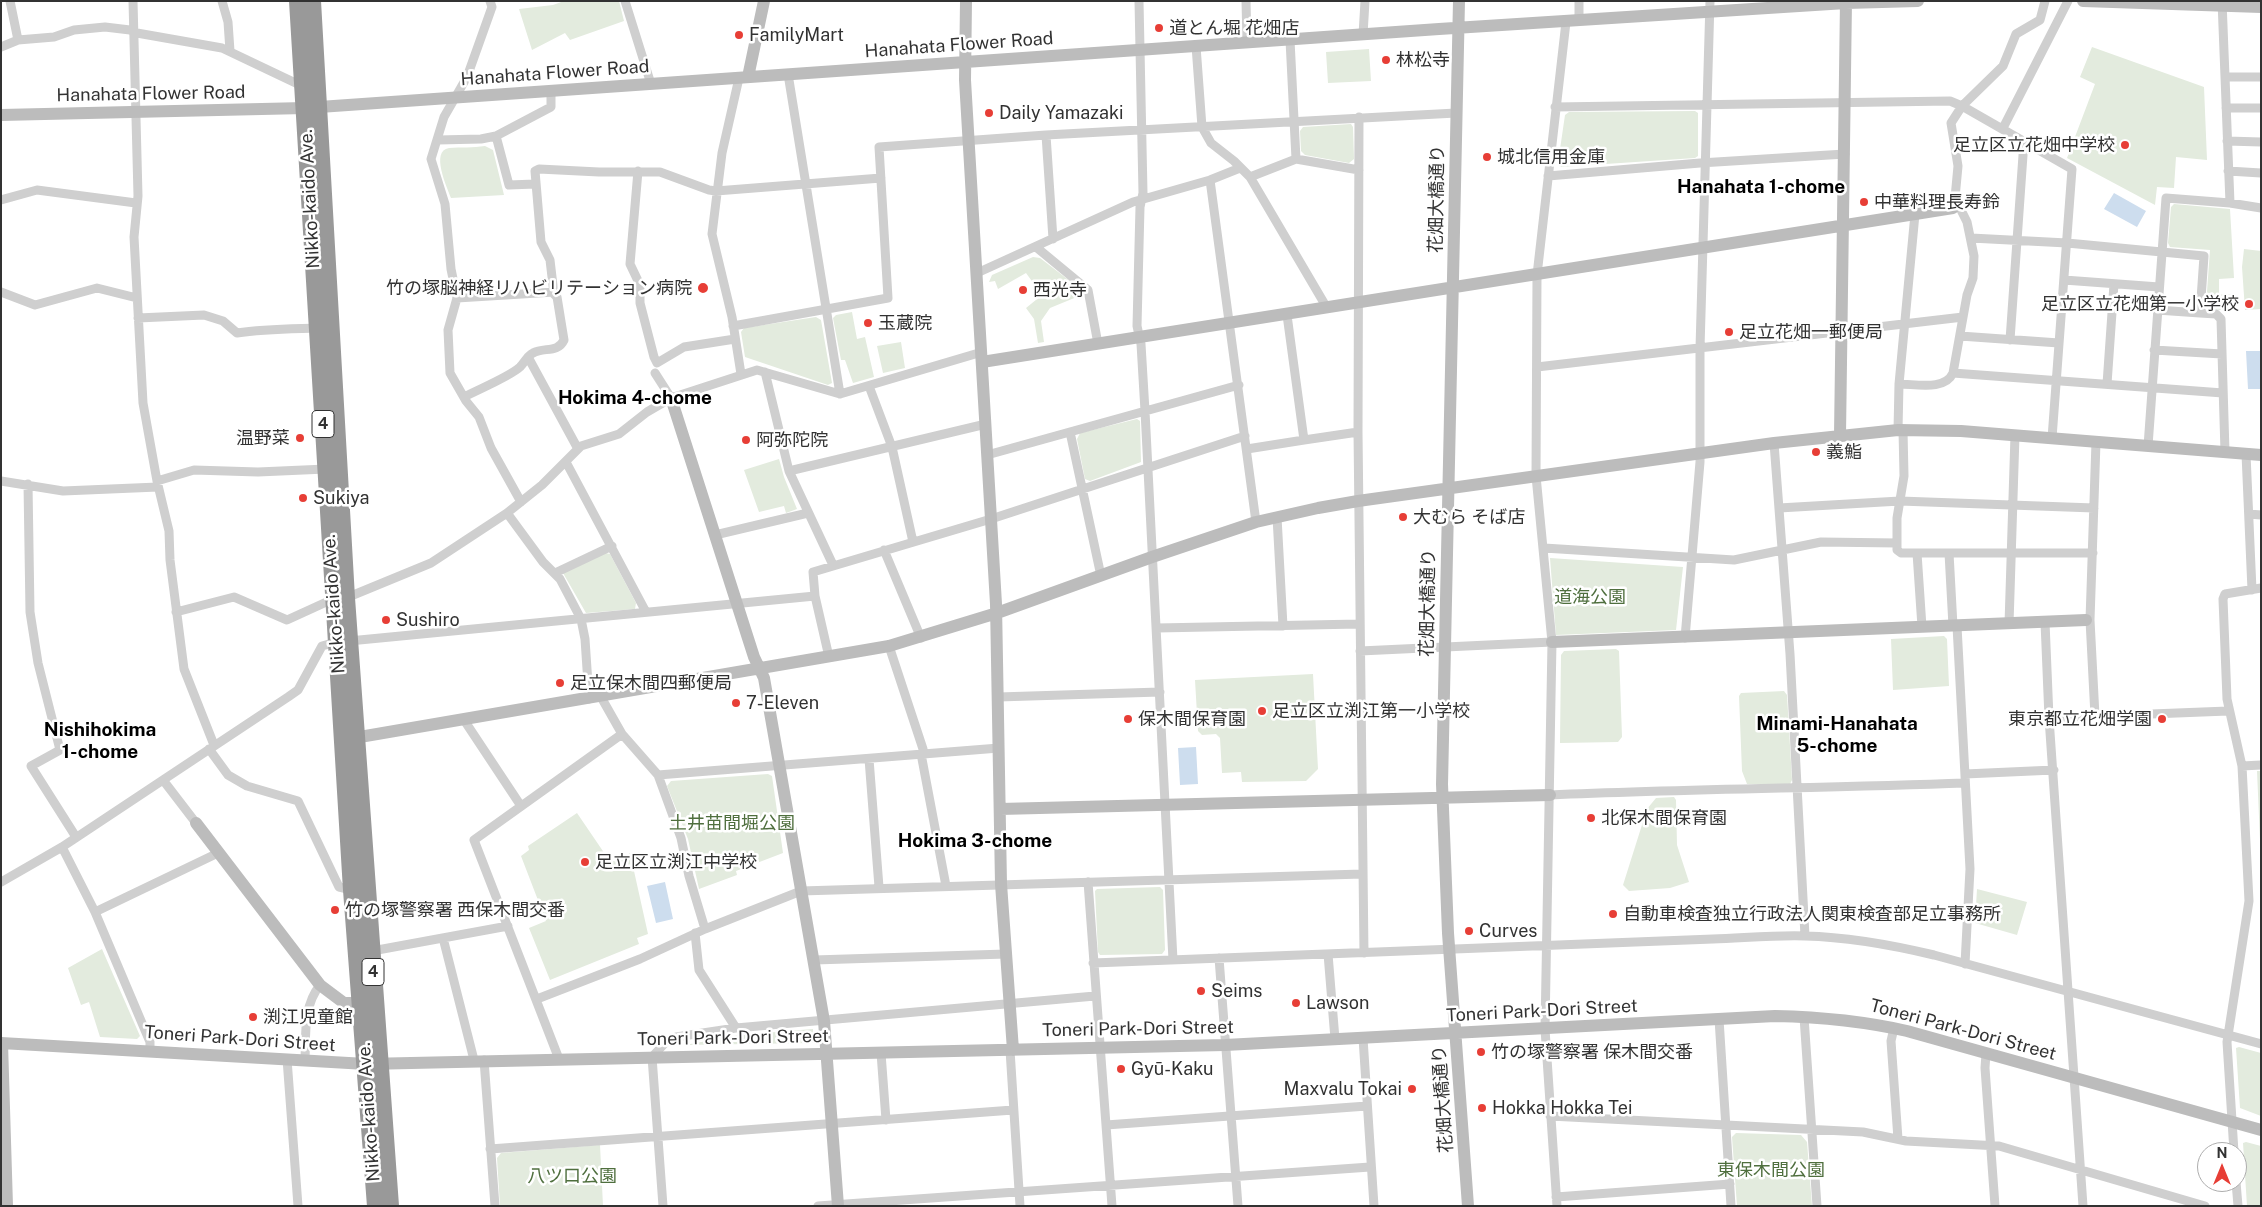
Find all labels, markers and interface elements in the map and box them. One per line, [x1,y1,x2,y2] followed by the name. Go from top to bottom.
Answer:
[1169,17,1299,39] place label: 道とん堀 花畑店
[1153,22,1165,34] marker: 道とん堀 花畑店
[749,24,844,46] place label: FamilyMart
[864,28,1054,62] street label: Hanahata Flower Road
[733,29,745,41] marker: FamilyMart
[1396,49,1450,71] place label: 林松寺
[1380,54,1392,66] marker: 林松寺
[460,56,650,90] street label: Hanahata Flower Road
[56,82,246,106] street label: Hanahata Flower Road
[999,102,1124,124] place label: Daily Yamazaki
[983,107,995,119] marker: Daily Yamazaki
[296,129,324,269] street label: Nikko-kaido Ave.
[1953,134,2115,156] place label: 足立区立花畑中学校
[2119,139,2131,151] marker: 足立区立花畑中学校
[1425,145,1449,253] street label: 花畑大橋通り
[1497,146,1605,168] place label: 城北信用金庫
[1481,151,1493,163] marker: 城北信用金庫
[1677,176,1845,198] district label: Hanahata 1-chome
[1874,191,2000,213] place label: 中華料理長寿鈴
[1858,196,1870,208] marker: 中華料理長寿鈴
[386,277,692,299] place label: 竹の塚脳神経リハビリテーション病院
[1033,279,1087,301] place label: 西光寺
[696,281,710,295] marker: 竹の塚脳神経リハビリテーション病院
[1017,284,1029,296] marker: 西光寺
[2041,293,2239,315] place label: 足立区立花畑第一小学校
[2243,298,2255,310] marker: 足立区立花畑第一小学校
[878,312,932,334] place label: 玉蔵院
[862,317,874,329] marker: 玉蔵院
[1739,321,1883,343] place label: 足立花畑一郵便局
[1723,326,1735,338] marker: 足立花畑一郵便局
[558,387,712,409] district label: Hokima 4-chome
[312,410,334,438] road number: 4
[236,427,290,449] place label: 温野菜
[756,429,828,451] place label: 阿弥陀院
[294,432,306,444] marker: 温野菜
[740,434,752,446] marker: 阿弥陀院
[1826,441,1862,463] place label: 義鮨
[1810,446,1822,458] marker: 義鮨
[313,487,370,509] place label: Sukiya
[297,492,309,504] marker: Sukiya
[1413,506,1525,528] place label: 大むら そば店
[1397,511,1409,523] marker: 大むら そば店
[318,534,350,674] street label: Nikko-kaido Ave.
[1416,549,1440,657] street label: 花畑大橋通り
[1554,586,1626,608] park label: 道海公園
[396,609,460,631] place label: Sushiro
[380,614,392,626] marker: Sushiro
[570,672,732,694] place label: 足立保木間四郵便局
[554,677,566,689] marker: 足立保木間四郵便局
[746,692,819,714] place label: 7-Eleven
[730,697,742,709] marker: 7-Eleven
[1272,700,1470,722] place label: 足立区立渕江第一小学校
[1256,705,1268,717] marker: 足立区立渕江第一小学校
[1138,708,1246,730] place label: 保木間保育園
[2008,708,2152,730] place label: 東京都立花畑学園
[1122,713,1134,725] marker: 保木間保育園
[1756,713,1918,757] district label: Minami-Hanahata 5-chome
[2156,713,2168,725] marker: 東京都立花畑学園
[44,719,156,763] district label: Nishihokima 1-chome
[1601,807,1727,829] place label: 北保木間保育園
[669,812,795,834] park label: 土井苗間堀公園
[1585,812,1597,824] marker: 北保木間保育園
[898,830,1052,852] district label: Hokima 3-chome
[595,851,757,873] place label: 足立区立渕江中学校
[579,856,591,868] marker: 足立区立渕江中学校
[345,899,565,921] place label: 竹の塚警察署 西保木間交番
[1623,903,2001,925] place label: 自動車検査独立行政法人関東検査部足立事務所
[329,904,341,916] marker: 竹の塚警察署 西保木間交番
[1607,908,1619,920] marker: 自動車検査独立行政法人関東検査部足立事務所
[1479,920,1537,942] place label: Curves
[1463,925,1475,937] marker: Curves
[362,959,384,986] road number: 4
[1211,980,1262,1002] place label: Seims
[1195,985,1207,997] marker: Seims
[1306,992,1369,1014] place label: Lawson
[1446,995,1638,1027] street label: Toneri Park-Dori Street
[1868,995,2058,1065] street label: Toneri Park-Dori Street
[1290,997,1302,1009] marker: Lawson
[263,1006,353,1028] place label: 渕江児童館
[247,1011,259,1023] marker: 渕江児童館
[1042,1017,1234,1041] street label: Toneri Park-Dori Street
[144,1022,336,1056] street label: Toneri Park-Dori Street
[637,1026,829,1050] street label: Toneri Park-Dori Street
[1491,1041,1693,1063] place label: 竹の塚警察署 保木間交番
[353,1042,385,1182] street label: Nikko-kaido Ave.
[1428,1044,1458,1154] street label: 花畑大橋通り
[1475,1046,1487,1058] marker: 竹の塚警察署 保木間交番
[1131,1058,1213,1080] place label: Gyū-Kaku
[1115,1063,1127,1075] marker: Gyū-Kaku
[1284,1078,1402,1100] place label: Maxvalu Tokai
[1406,1083,1418,1095] marker: Maxvalu Tokai
[1492,1097,1632,1119] place label: Hokka Hokka Tei
[1476,1102,1488,1114] marker: Hokka Hokka Tei
[2197,1142,2247,1192] north arrow
[2217,1145,2227,1161] text: N
[1717,1159,1825,1181] park label: 東保木間公園
[527,1165,617,1187] park label: 八ツ口公園

